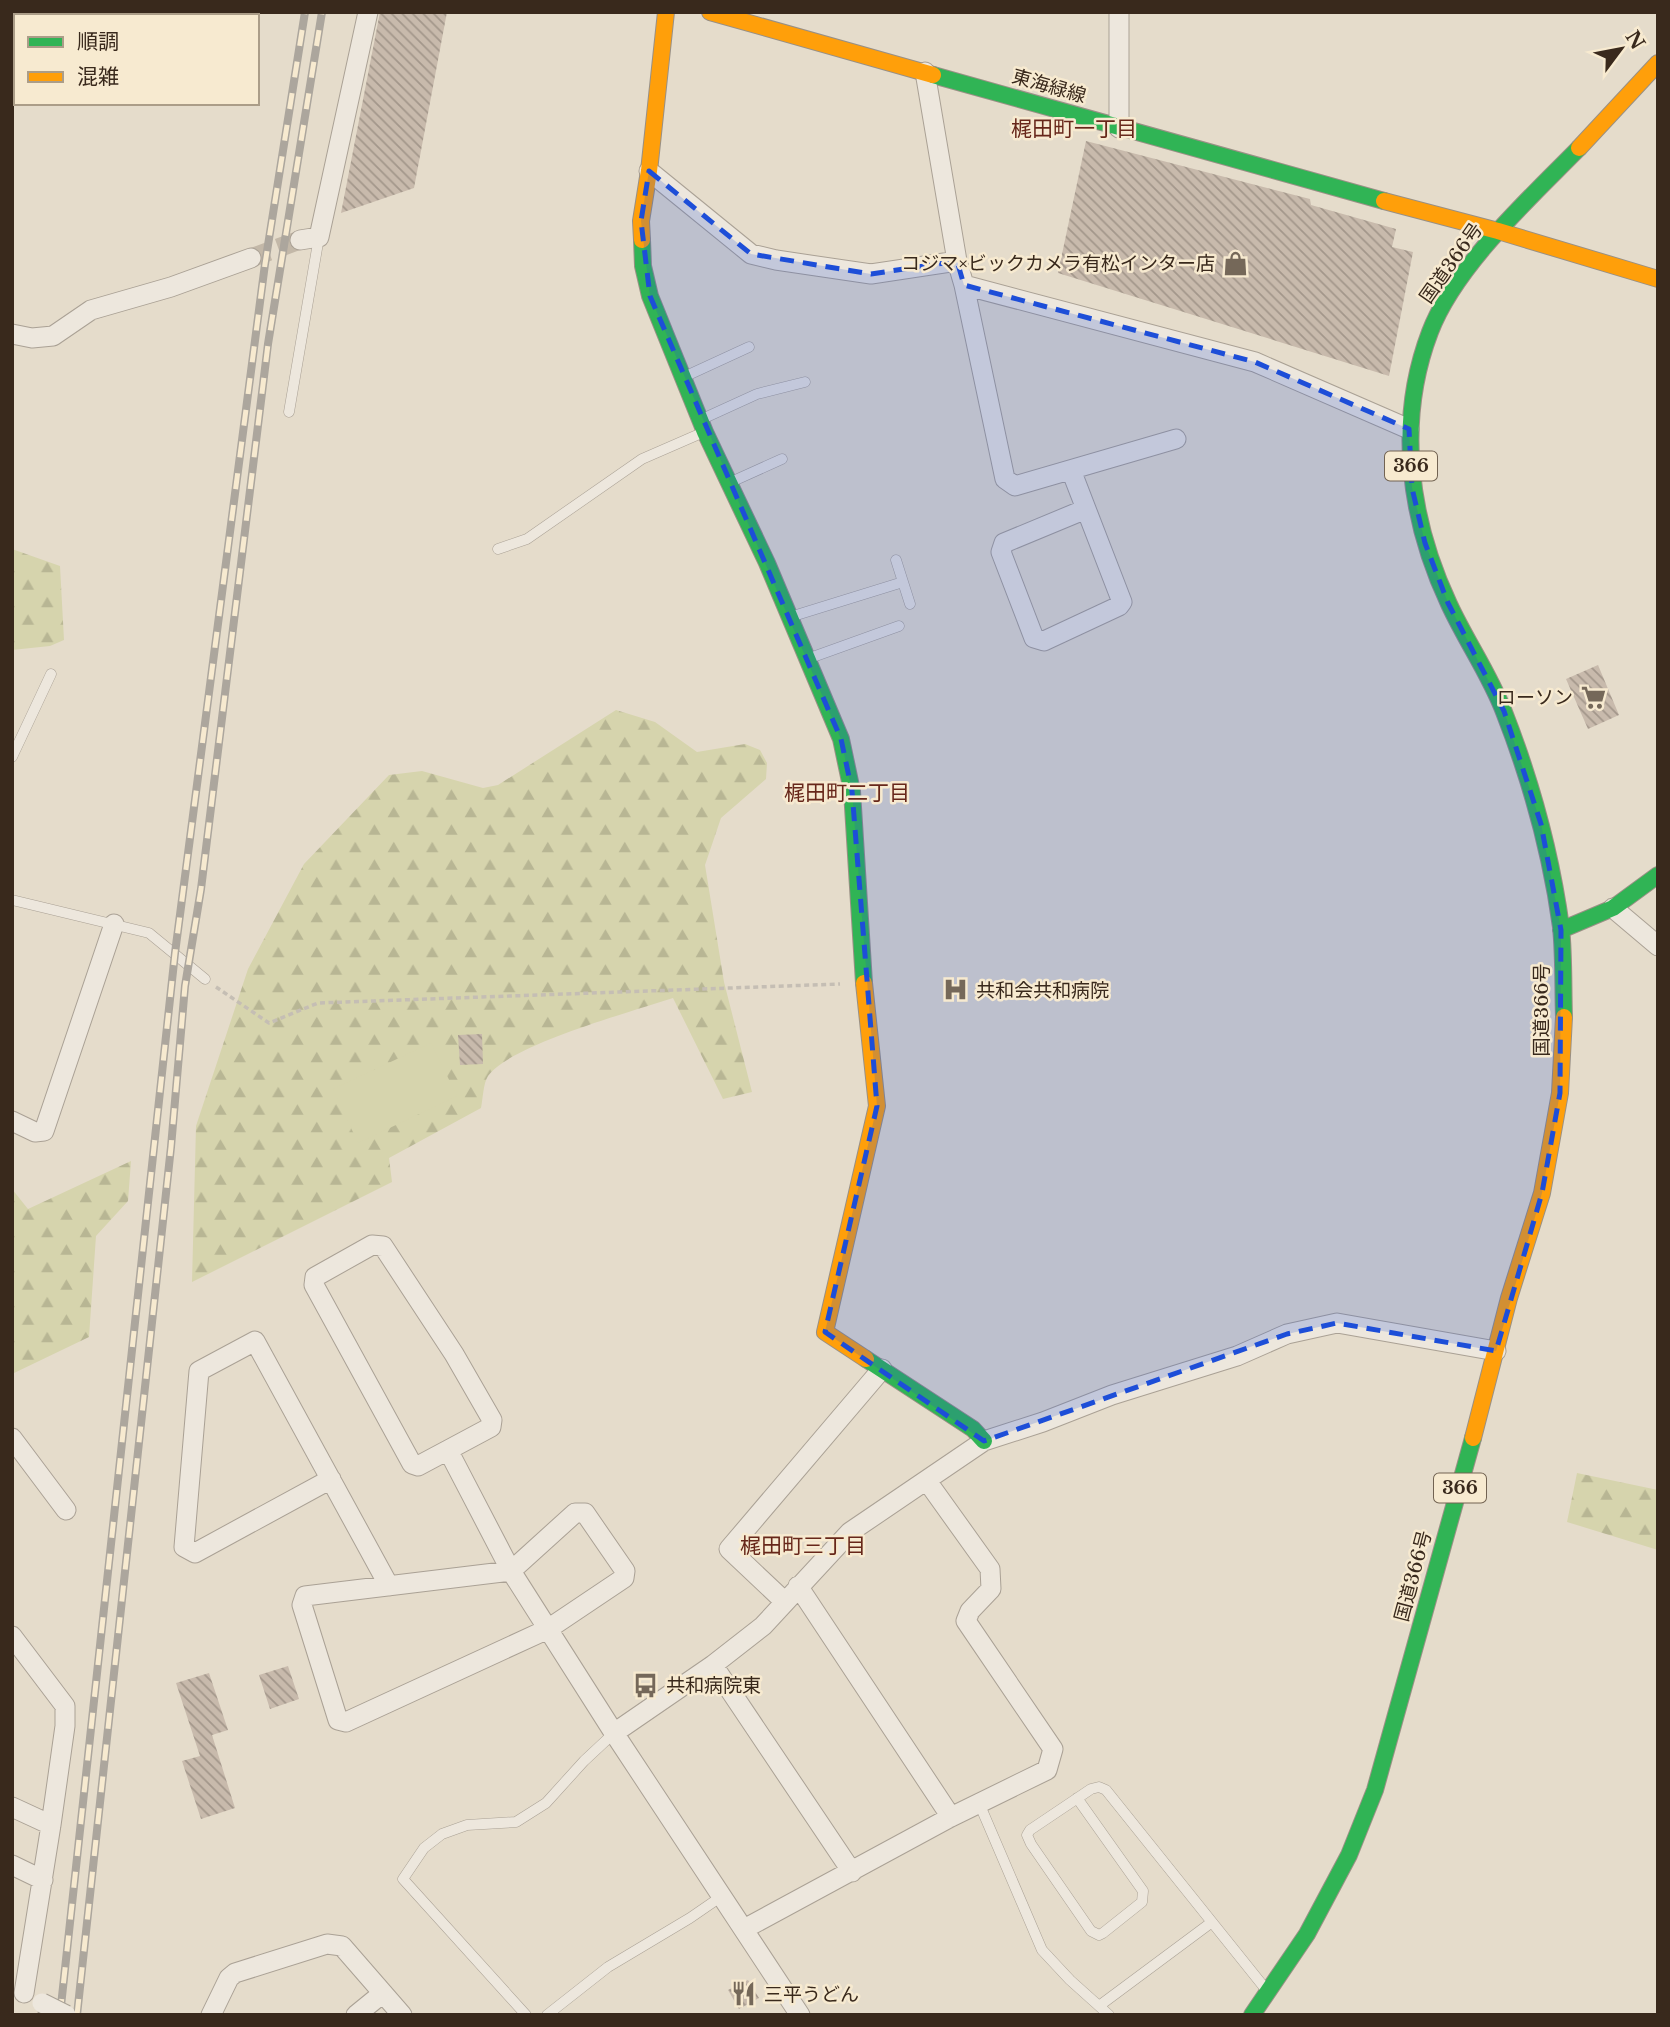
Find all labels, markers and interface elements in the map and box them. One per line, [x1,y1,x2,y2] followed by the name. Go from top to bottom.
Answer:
[14,14,259,105] legend
[1586,14,1656,84] north arrow
[1621,27,1650,54] text: N
[77,29,119,55] text: 順調
[77,64,119,90] text: 混雑
[1009,64,1089,108] street label: 東海緑線
[1011,116,1137,142] district label: 梶田町一丁目
[1415,218,1487,308] street label: 国道366号
[1221,249,1249,277] shop icon: コジマ×ビックカメラ有松インター店
[901,252,1215,275] place label: コジマ×ビックカメラ有松インター店
[1385,452,1437,480] road number: 366
[1579,683,1607,711] supermarket icon: ローソン
[1497,686,1573,709] place label: ローソン
[784,780,910,806] district label: 梶田町二丁目
[1530,963,1553,1057] street label: 国道366号
[942,976,970,1004] hospital icon: 共和会共和病院
[976,979,1109,1002] place label: 共和会共和病院
[1434,1474,1486,1503] road number: 366
[1390,1528,1436,1624] street label: 国道366号
[740,1533,866,1559] district label: 梶田町三丁目
[632,1671,660,1699] bus stop icon: 共和病院東
[666,1674,761,1697] place label: 共和病院東
[730,1980,758,2008] restaurant icon: 三平うどん
[764,1983,859,2006] place label: 三平うどん

